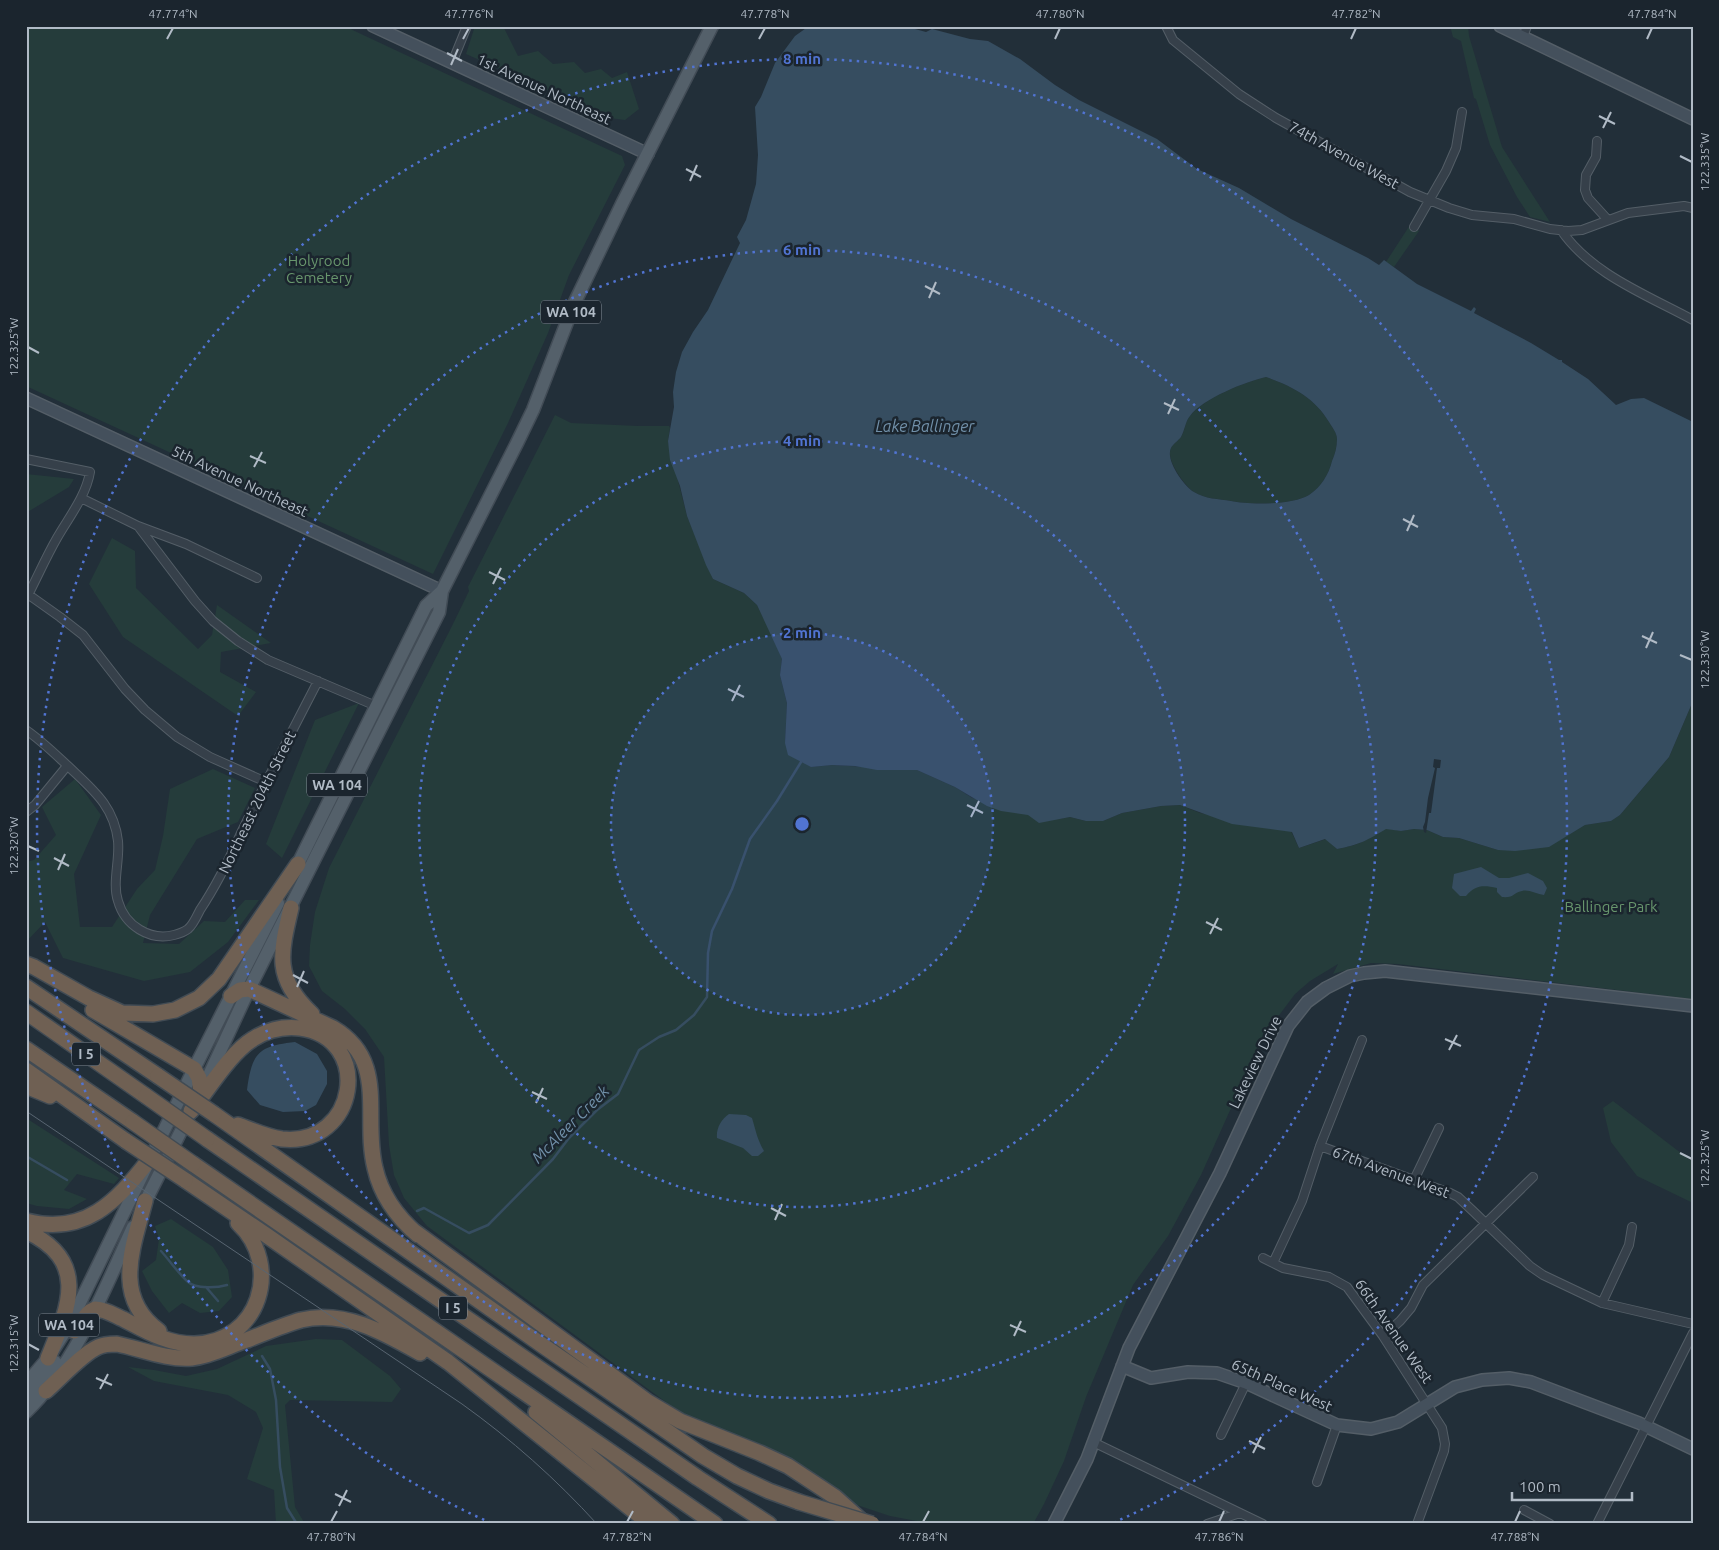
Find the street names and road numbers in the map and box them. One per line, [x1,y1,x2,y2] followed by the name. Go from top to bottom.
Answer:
[474,50,614,128] street label: 1st Avenue Northeast
[1286,118,1402,192] street label: 74th Avenue West
[541,300,601,324] road number: WA 104
[169,442,311,520] street label: 5th Avenue Northeast
[215,728,299,876] street label: Northeast 204th Street
[307,774,367,796] road number: WA 104
[1225,1013,1285,1111] street label: Lakeview Drive
[72,1042,100,1066] road number: I 5
[1330,1143,1452,1201] street label: 67th Avenue West
[1352,1276,1436,1386] street label: 66th Avenue West
[439,1296,467,1320] road number: I 5
[39,1314,99,1336] road number: WA 104
[1229,1355,1335,1415] street label: 65th Place West

